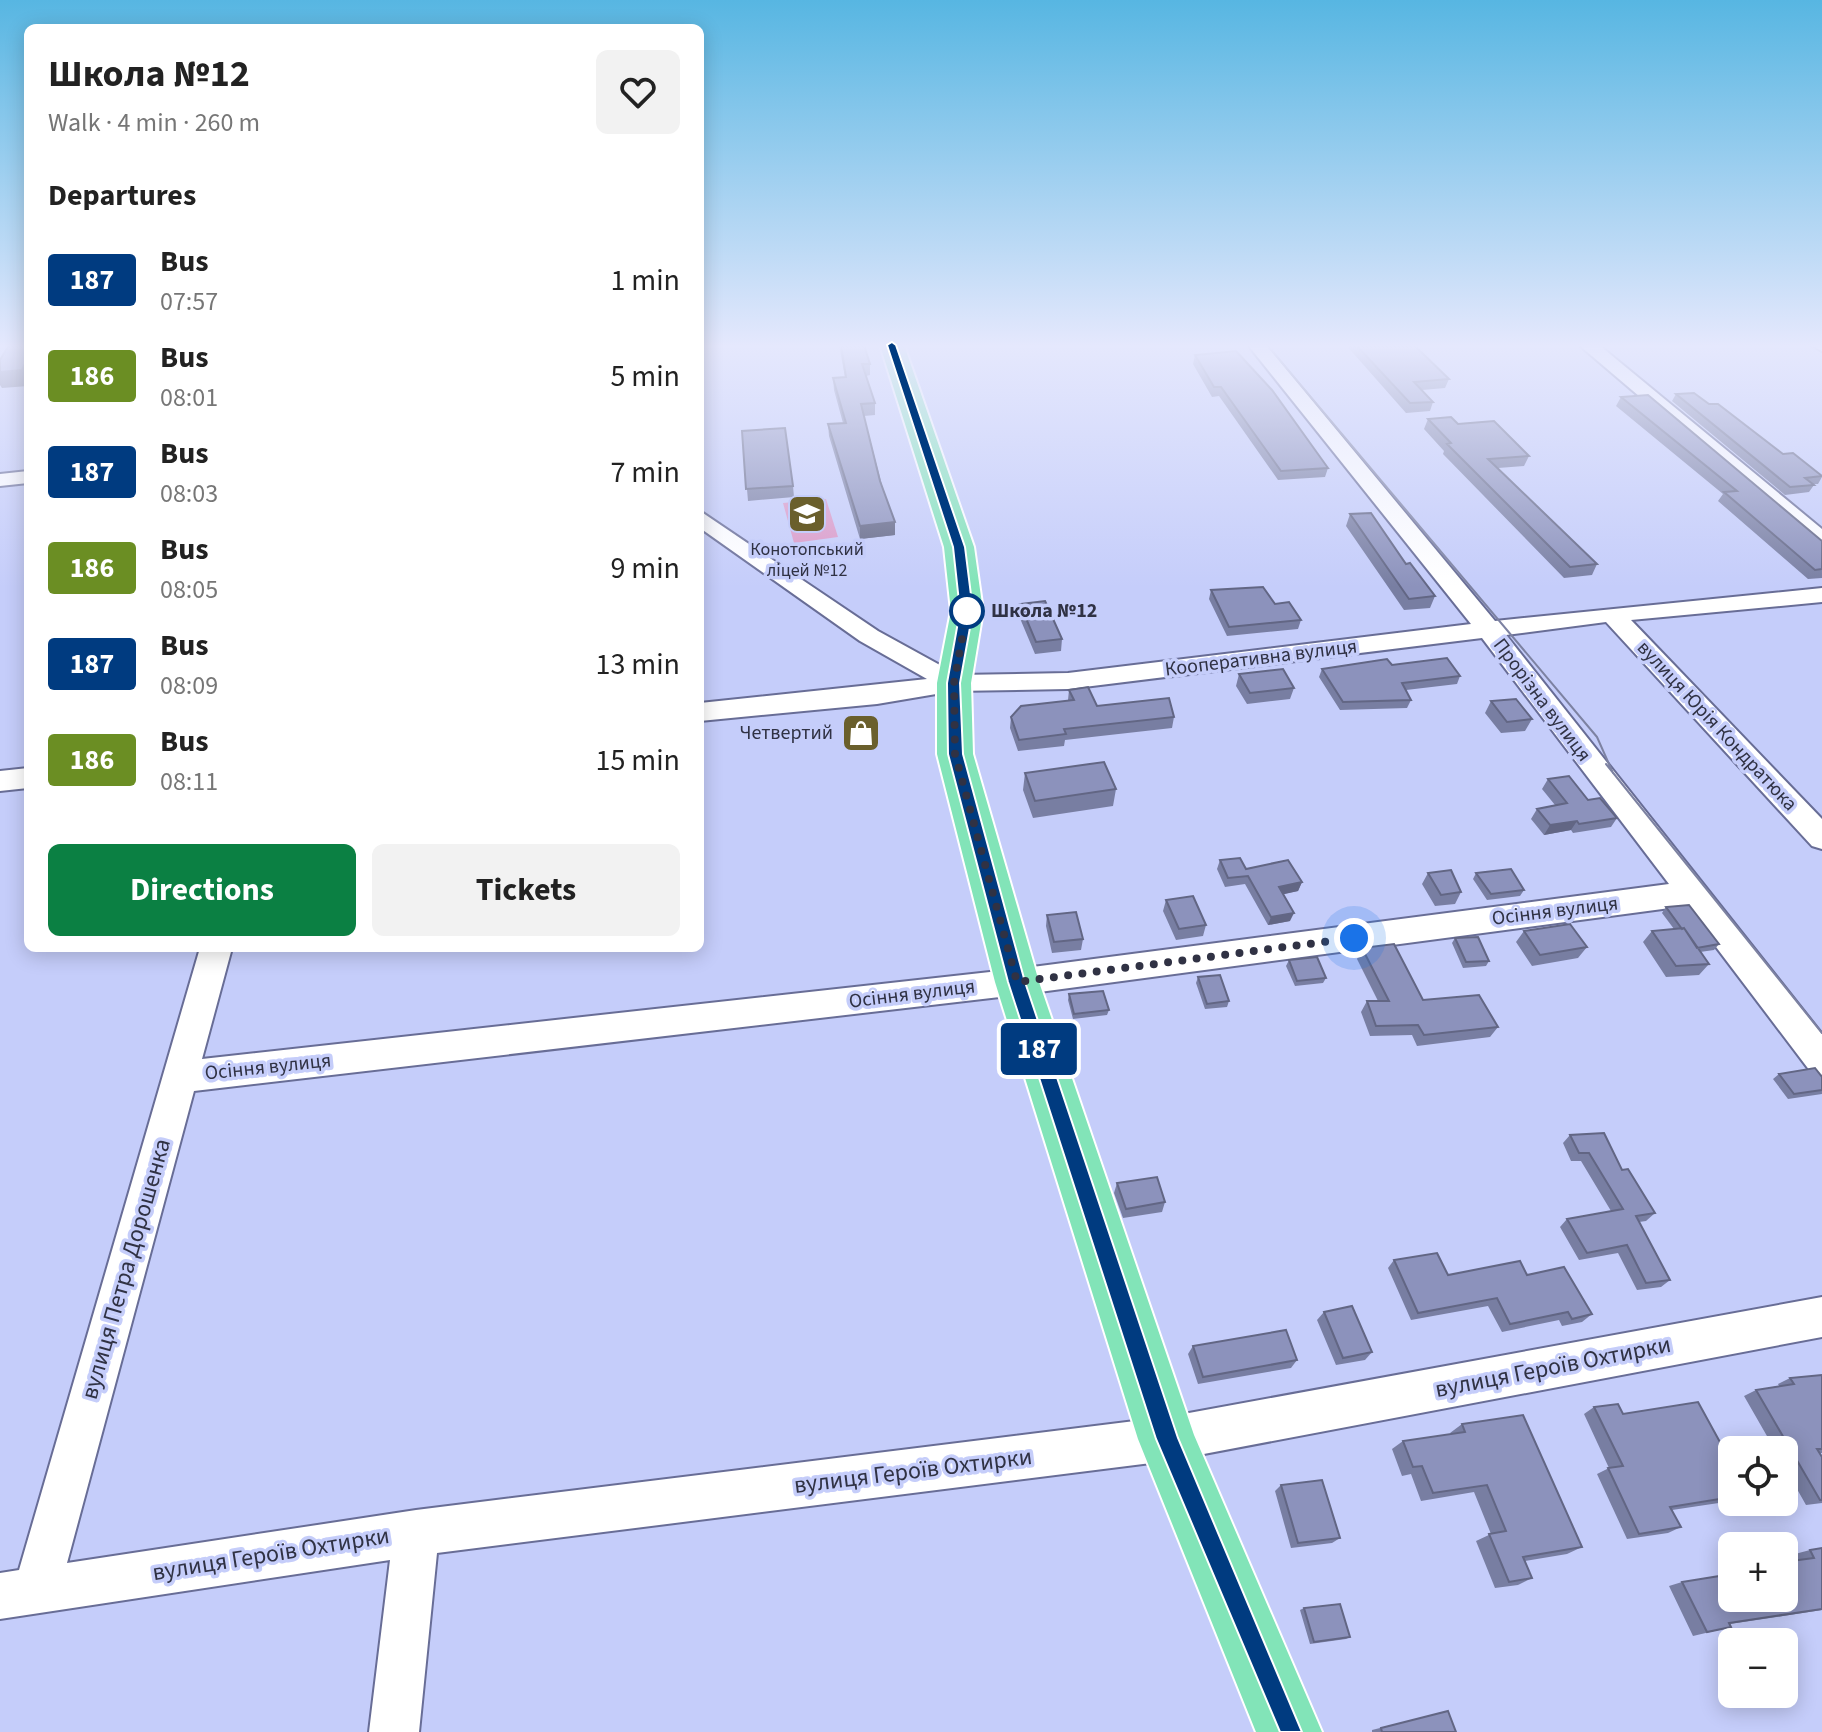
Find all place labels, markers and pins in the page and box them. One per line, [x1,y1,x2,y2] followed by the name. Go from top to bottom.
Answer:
[786,493,828,535] school or university icon: Конотопський ліцей №12
[750,537,864,583] place label: Конотопський ліцей №12
[950,594,984,628] marker: Школа №12
[991,597,1097,625] place label: Школа №12
[840,712,882,754] shop icon: Четвертий
[739,719,833,747] place label: Четвертий

